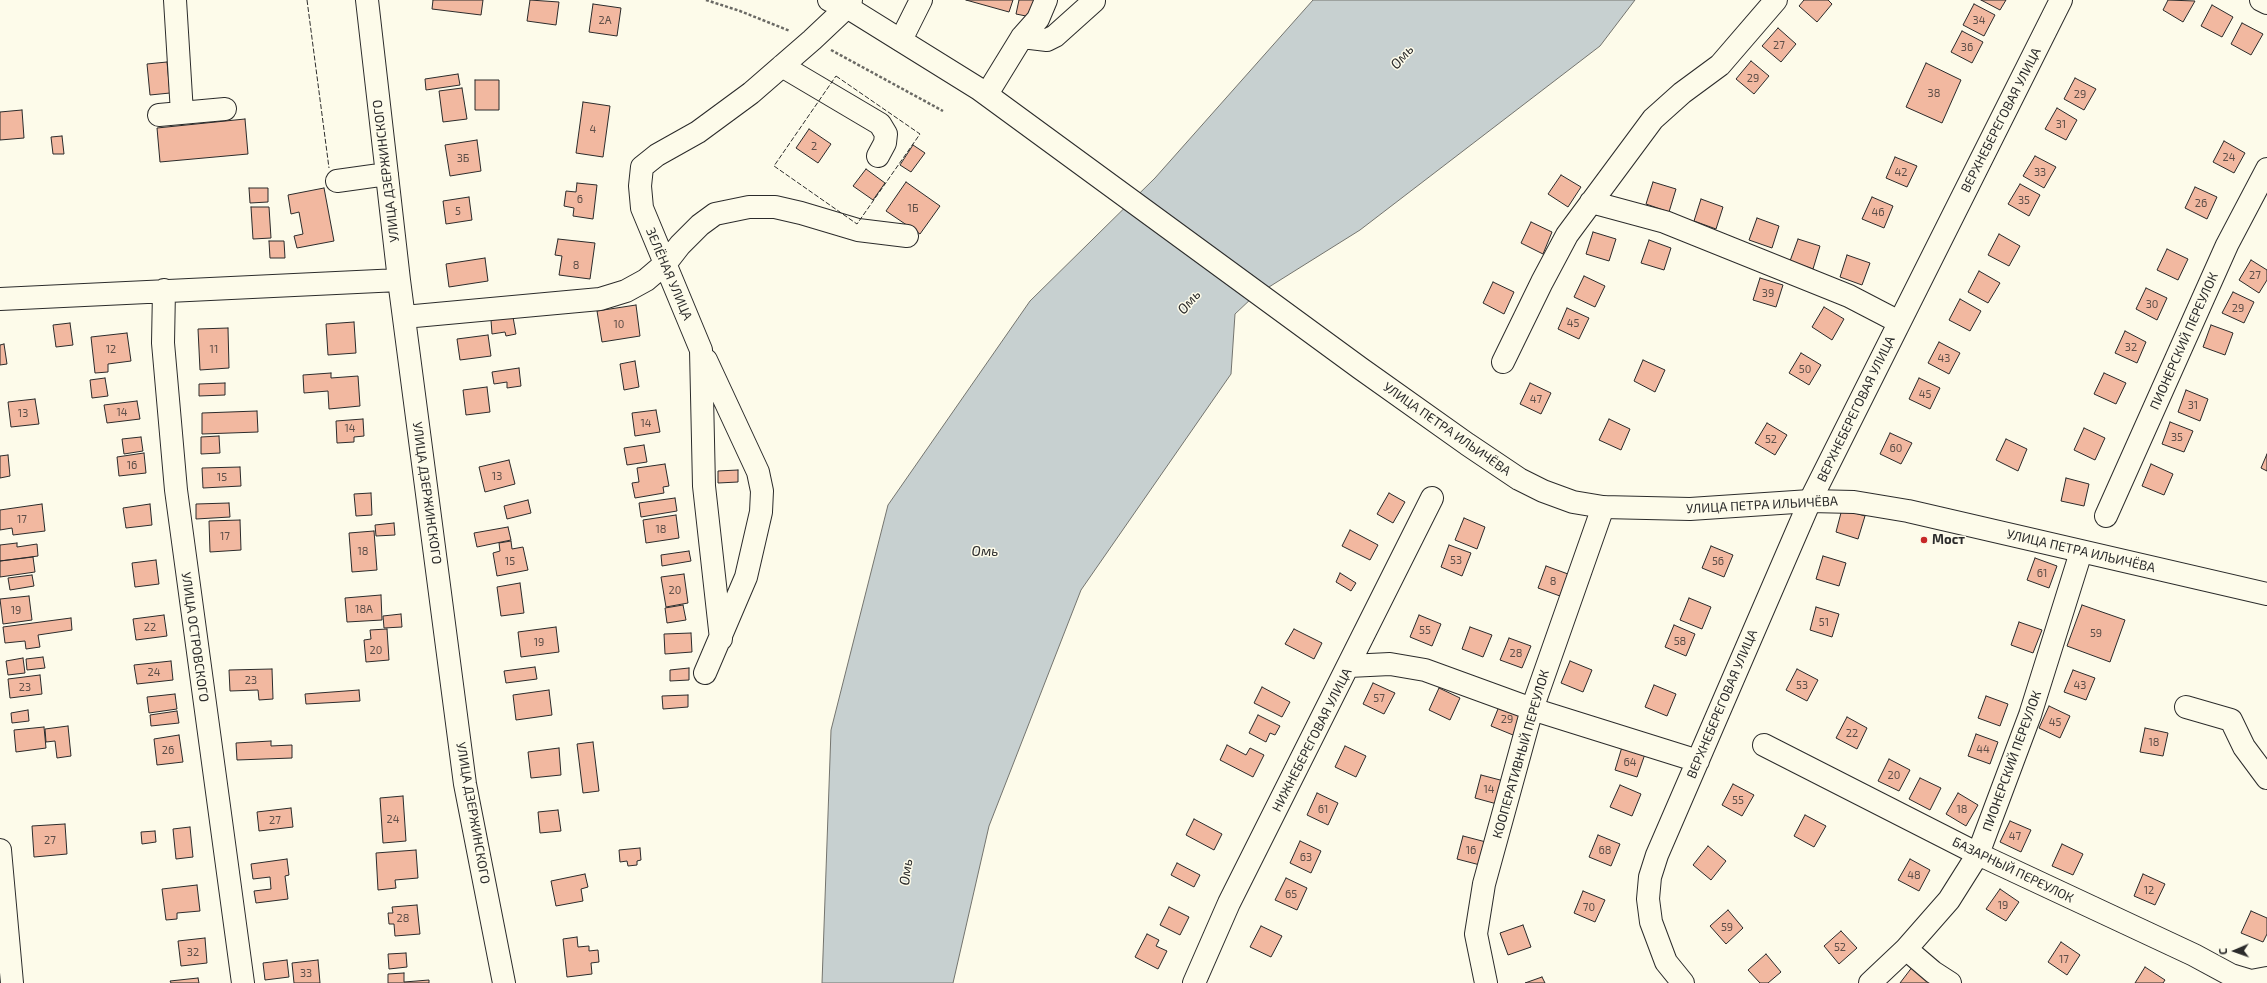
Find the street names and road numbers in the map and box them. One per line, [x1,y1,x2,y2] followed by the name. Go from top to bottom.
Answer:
[1958,45,2044,195] street label: ВЕРХНЕБЕРЕГОВАЯ УЛИЦА
[369,99,403,243] street label: УЛИЦА ДЗЕРЖИНСКОГО
[642,225,696,323] street label: ЗЕЛЁНАЯ УЛИЦА
[2147,270,2221,412] street label: ПИОНЕРСКИЙ ПЕРЕУЛОК
[1814,333,1898,485] street label: ВЕРХНЕБЕРЕГОВАЯ УЛИЦА
[1380,379,1514,479] street label: УЛИЦА ПЕТРА ИЛЬИЧЁВА
[409,421,445,565] street label: УЛИЦА ДЗЕРЖИНСКОГО
[1686,493,1838,517] street label: УЛИЦА ПЕТРА ИЛЬИЧЁВА
[2005,526,2157,576] street label: УЛИЦА ПЕТРА ИЛЬИЧЁВА
[178,571,212,703] street label: УЛИЦА ОСТРОВСКОГО
[1683,627,1761,781] street label: ВЕРХНЕБЕРЕГОВАЯ УЛИЦА
[1269,666,1355,814] street label: НИЖНЕБЕРЕГОВАЯ УЛИЦА
[1489,668,1553,840] street label: КООПЕРАТИВНЫЙ ПЕРЕУЛОК
[1979,688,2045,834] street label: ПИОНЕРСКИЙ ПЕРЕУЛОК
[453,741,493,885] street label: УЛИЦА ДЗЕРЖИНСКОГО
[1950,834,2076,906] street label: БАЗАРНЫЙ ПЕРЕУЛОК

